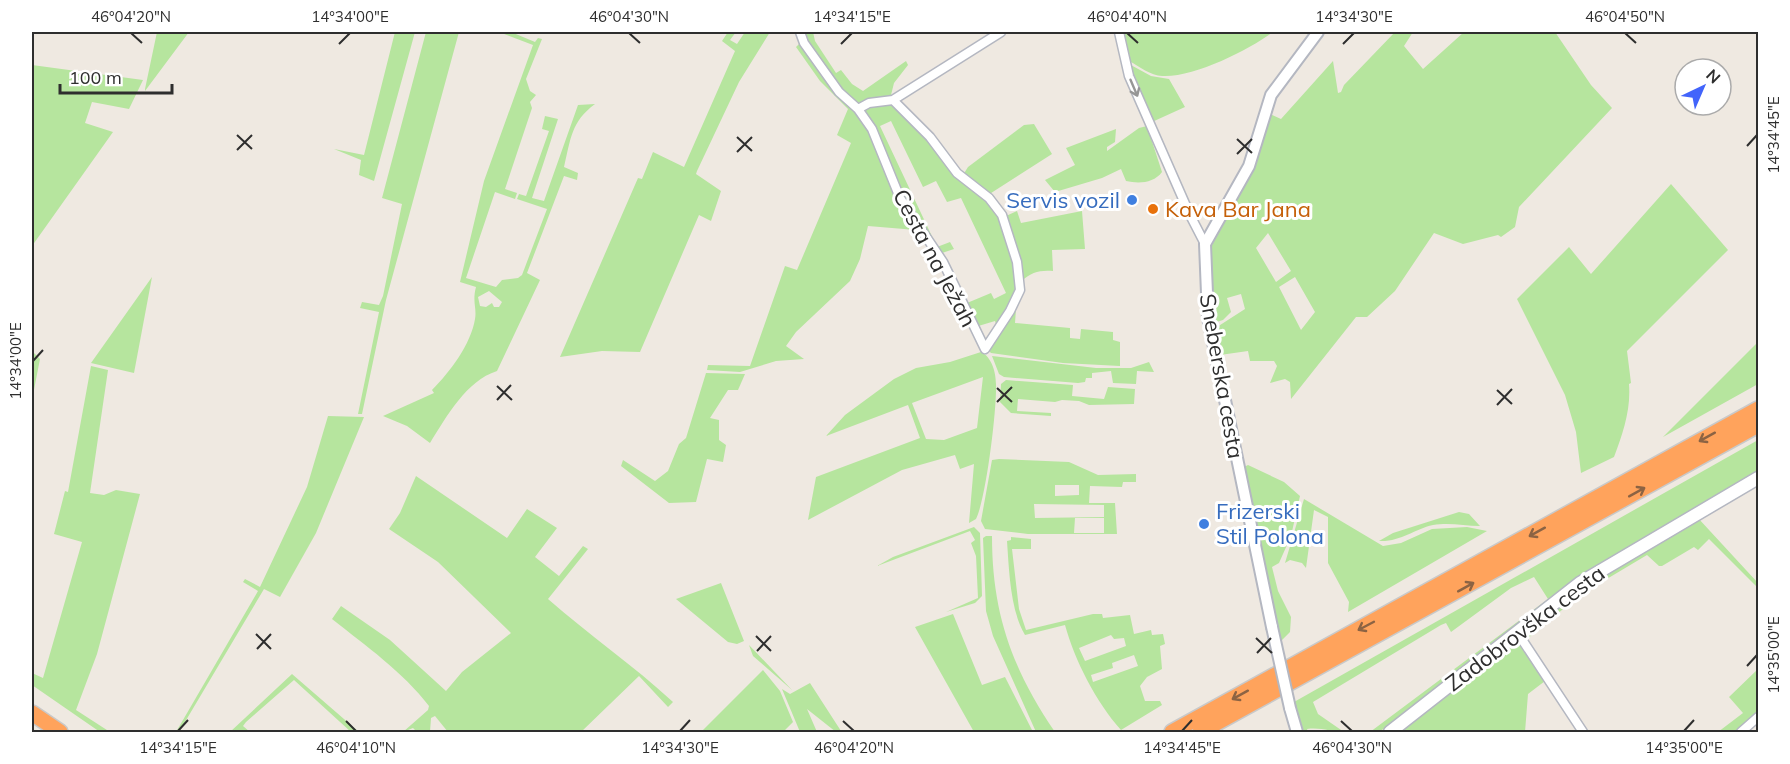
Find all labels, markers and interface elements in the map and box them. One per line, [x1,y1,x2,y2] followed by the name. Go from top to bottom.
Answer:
[91,7,171,26] text: 46°04'20"N
[311,7,389,26] text: 14°34'00"E
[589,7,669,26] text: 46°04'30"N
[813,7,891,26] text: 14°34'15"E
[1087,7,1167,26] text: 46°04'40"N
[1315,7,1393,26] text: 14°34'30"E
[1585,7,1665,26] text: 46°04'50"N
[60,57,172,95] scale bar
[1673,57,1733,117] north arrow
[1702,65,1725,88] text: N
[69,66,122,89] text: 100 m
[1129,78,1140,96] one-way arrow
[1764,96,1783,174] text: 14°34'45"E
[887,184,983,332] street label: Cesta na Ježah
[1006,186,1120,214] place label: Servis vozil
[1125,193,1139,207] marker: Servis vozil
[1165,195,1311,223] place label: Kava Bar Jana
[1146,202,1160,216] marker: Kava Bar Jana
[1194,291,1250,461] street label: Sneberska cesta
[6,322,25,400] text: 14°34'00"E
[1699,431,1716,443] one-way arrow
[1627,486,1645,497] one-way arrow
[1216,497,1324,550] place label: Frizerski Stil Polona
[1197,517,1211,531] marker: Frizerski Stil Polona
[1529,526,1546,538] one-way arrow
[1440,559,1610,697] street label: Zadobrovška cesta
[1457,581,1474,593] one-way arrow
[1764,616,1783,694] text: 14°35'00"E
[1358,620,1375,632] one-way arrow
[1231,690,1249,701] one-way arrow
[139,738,217,757] text: 14°34'15"E
[316,738,396,757] text: 46°04'10"N
[641,738,719,757] text: 14°34'30"E
[814,738,894,757] text: 46°04'20"N
[1143,738,1221,757] text: 14°34'45"E
[1312,738,1392,757] text: 46°04'30"N
[1645,738,1723,757] text: 14°35'00"E

